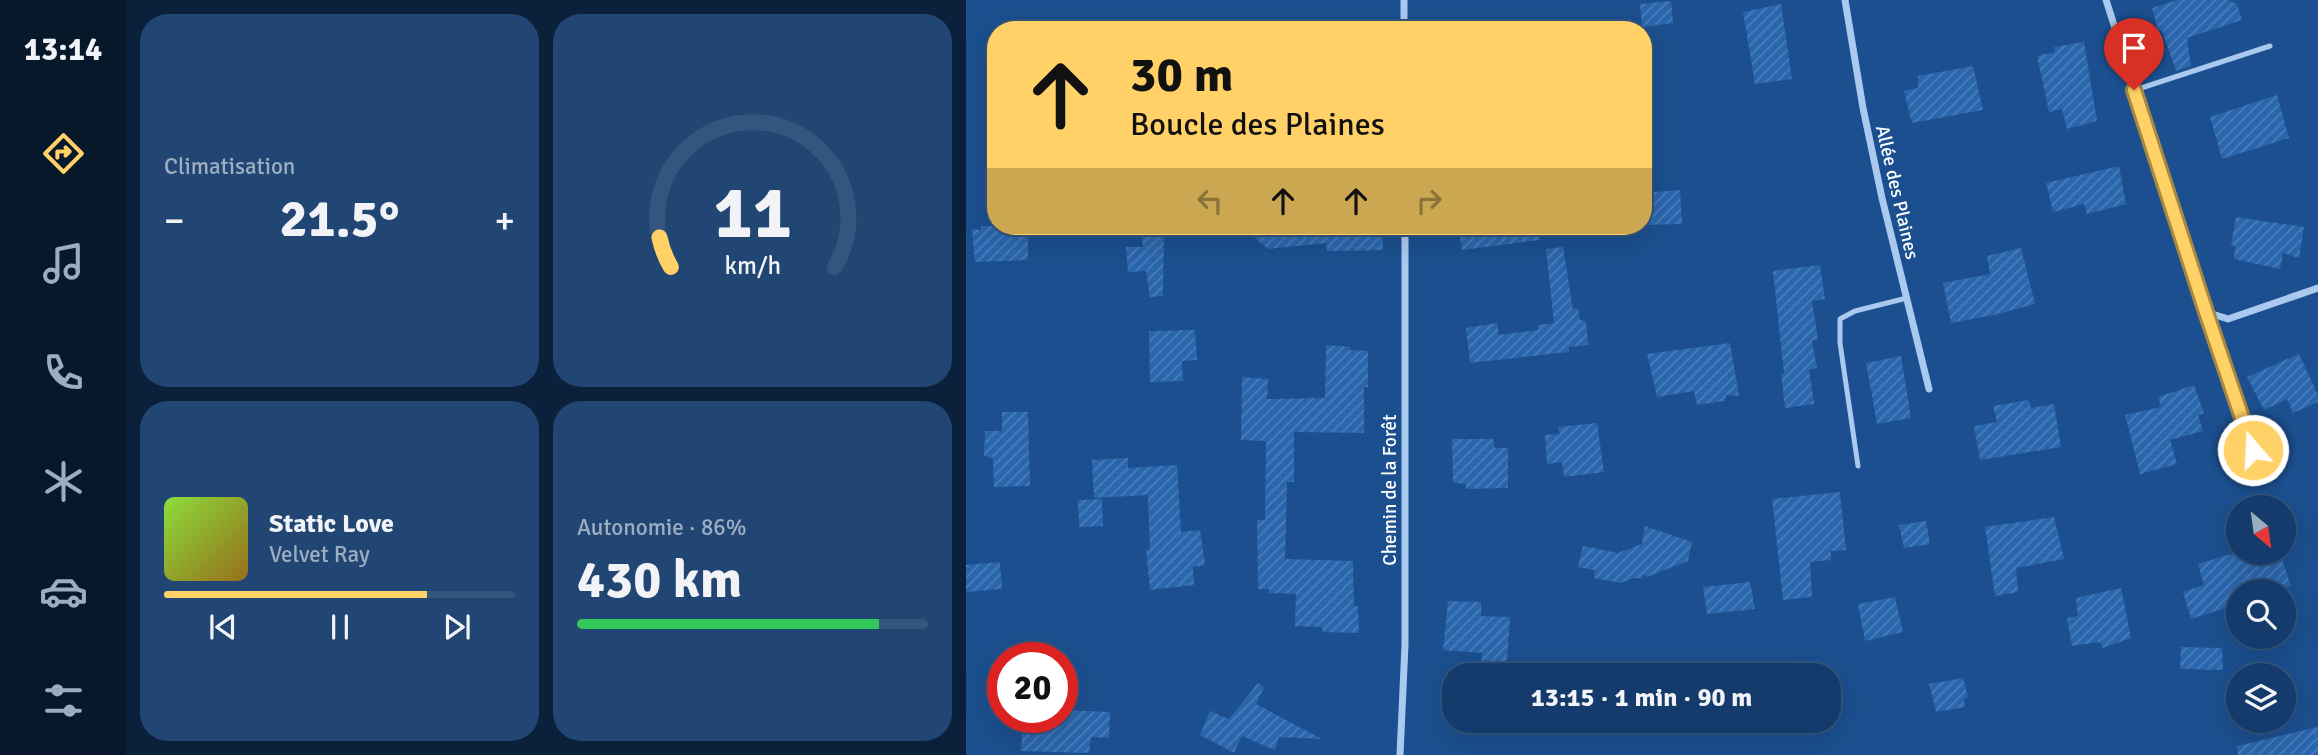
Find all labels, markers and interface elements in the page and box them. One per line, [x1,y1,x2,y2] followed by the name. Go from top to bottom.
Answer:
[2104,18,2164,90] pin
[2115,29,2153,67] icon: arrive
[24,30,102,69] text: 13:14
[1130,45,1233,105] text: 30 m
[1015,49,1106,140] icon: ahead
[1130,105,1385,144] text: Boucle des Plaines
[1870,123,1924,262] street label: Allée des Plaines
[39,129,88,178] icon: directions
[164,152,295,181] text: Climatisation
[713,169,792,258] text: 11
[1191,182,1229,220] icon: left
[1264,182,1302,220] icon: ahead
[1337,182,1375,220] icon: ahead
[1410,182,1448,220] icon: right
[280,187,399,251] text: 21.5°
[164,197,185,244] text: −
[494,197,515,244] text: +
[39,239,88,288] icon: music
[724,249,781,280] text: km/h
[39,348,88,397] icon: phone
[2216,413,2290,487] position arrow
[1378,414,1402,566] street label: Chemin de la Forêt
[39,457,88,506] icon: climate
[2226,495,2296,565] north arrow
[2226,495,2296,733] map controls
[269,508,394,540] text: Static Love
[577,513,747,542] text: Autonomie · 86%
[269,540,370,569] text: Velvet Ray
[577,548,742,612] text: 430 km
[39,567,88,616] icon: car
[2226,579,2296,649] button: search
[204,608,242,646] icon: previous
[321,608,359,646] icon: pause
[438,608,476,646] icon: next
[987,642,1078,733] speed limit sign: 20
[2226,663,2296,733] button: layers
[39,676,88,725] icon: filters
[1531,682,1752,714] text: 13:15 · 1 min · 90 m

